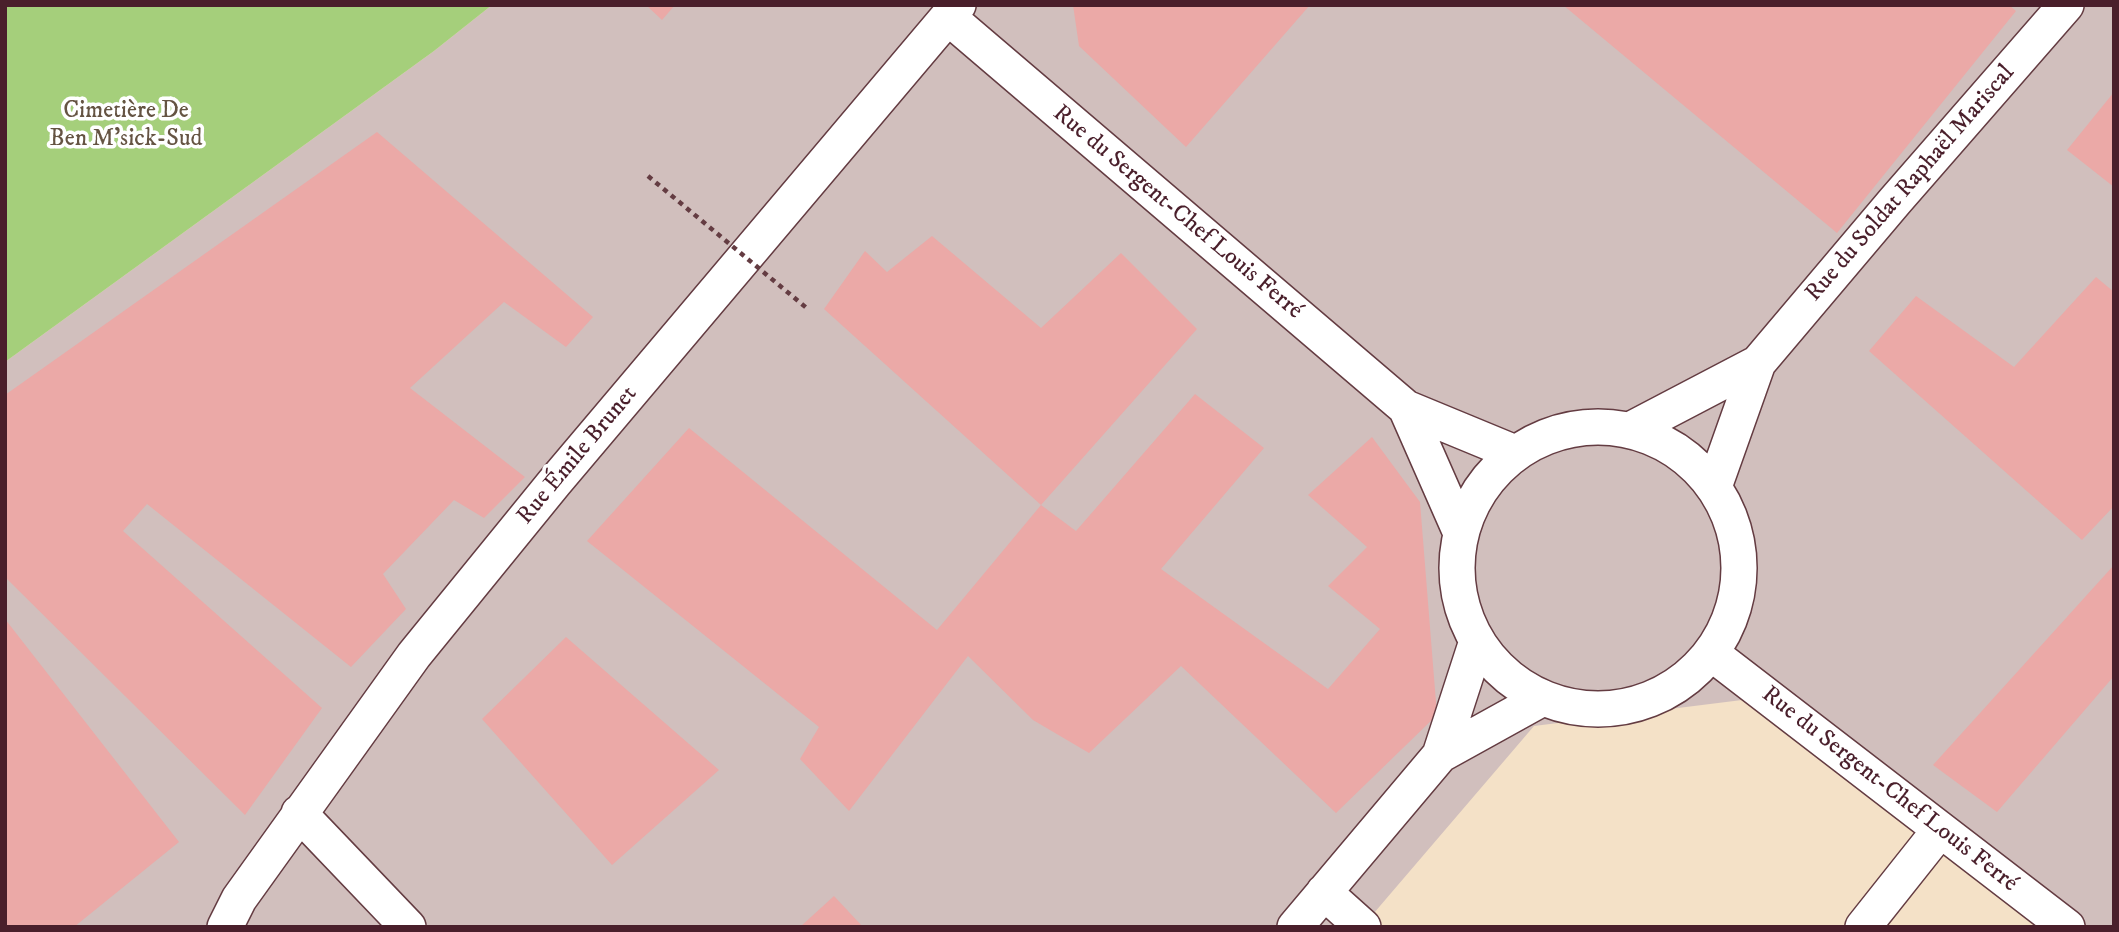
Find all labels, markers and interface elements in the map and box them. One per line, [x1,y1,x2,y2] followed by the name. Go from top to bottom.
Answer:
[1800,60,2022,308] street label: Rue du Soldat Raphaël Mariscal
[50,98,202,154] park label: Cimetière De Ben M'sick-Sud
[1046,100,1308,326] street label: Rue du Sergent-Chef Louis Ferré
[512,381,644,531] street label: Rue Émile Brunet
[1755,681,2023,899] street label: Rue du Sergent-Chef Louis Ferré

